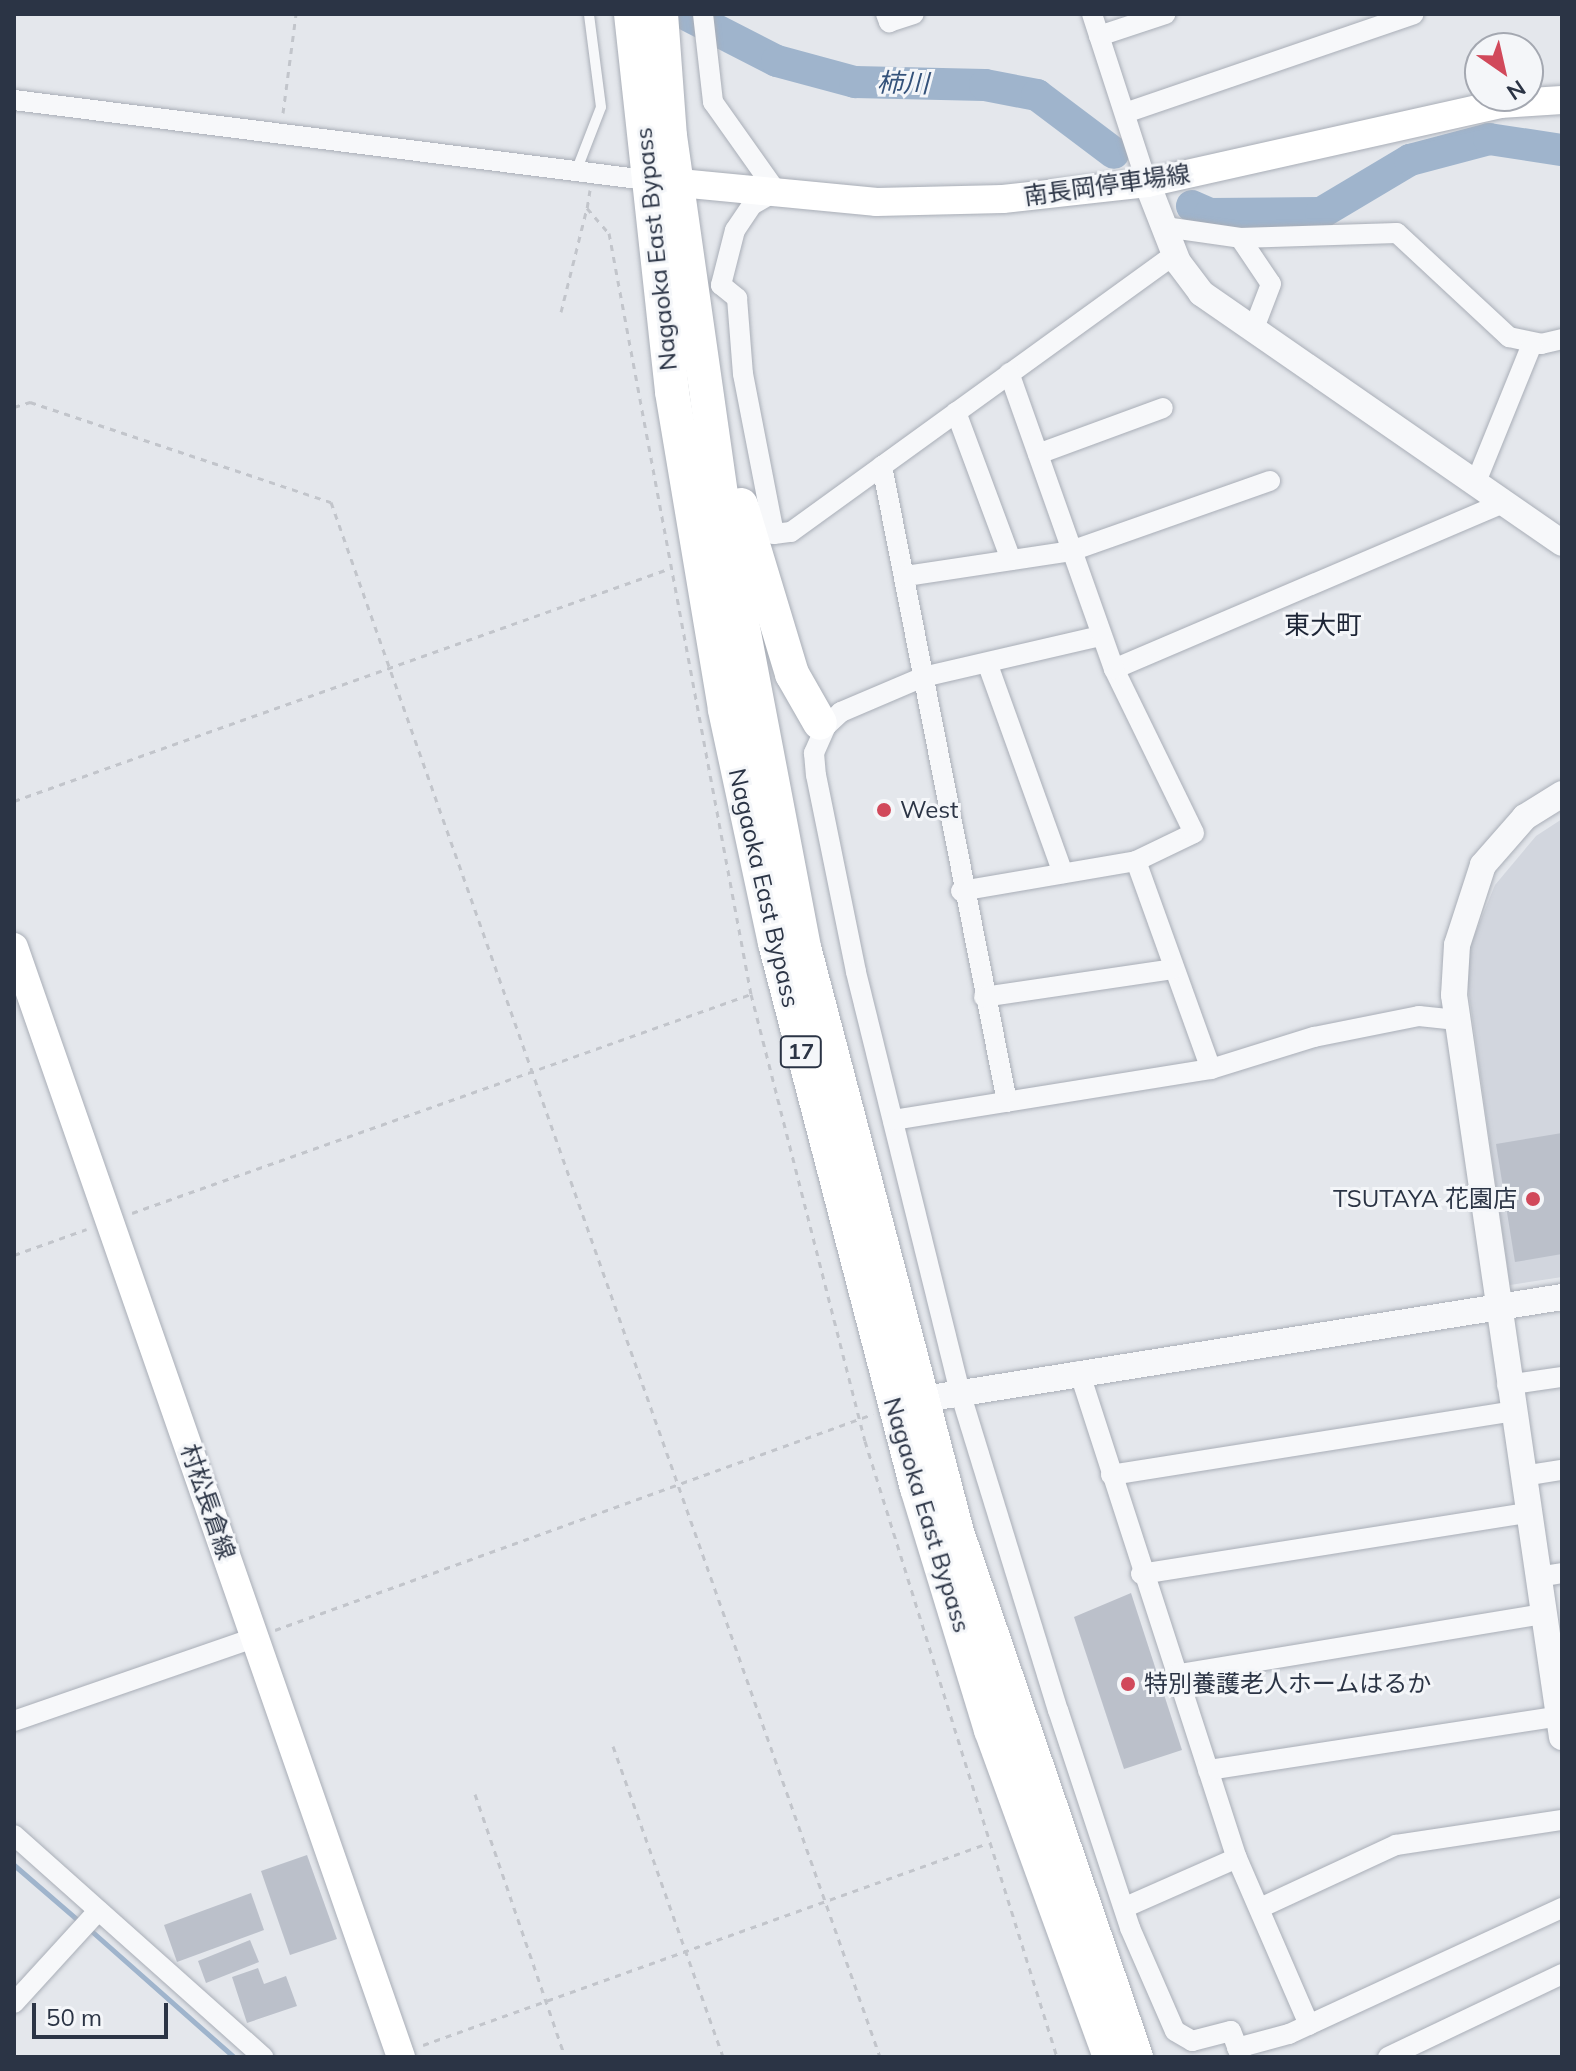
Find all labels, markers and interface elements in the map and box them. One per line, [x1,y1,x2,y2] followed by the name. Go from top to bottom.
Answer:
[1464,32,1544,112] north arrow
[877,67,929,99] water label: 柿川
[1502,74,1531,106] text: N
[629,126,683,372] street label: Nagaoka East Bypass
[1022,159,1192,211] street label: 南長岡停車場線
[1284,609,1362,641] district label: 東大町
[722,766,806,1010] street label: Nagaoka East Bypass
[900,796,959,824] place label: West
[875,801,893,819] marker: West
[779,1034,823,1070] road number: 17
[1333,1185,1517,1213] place label: TSUTAYA 花園店
[1524,1190,1542,1208] marker: TSUTAYA 花園店
[878,1394,976,1636] street label: Nagaoka East Bypass
[175,1441,241,1563] street label: 村松長倉線
[1144,1670,1432,1698] place label: 特別養護老人ホームはるか
[1119,1675,1137,1693] marker: 特別養護老人ホームはるか
[36,1987,172,2037] scale bar
[46,2002,102,2032] text: 50 m

